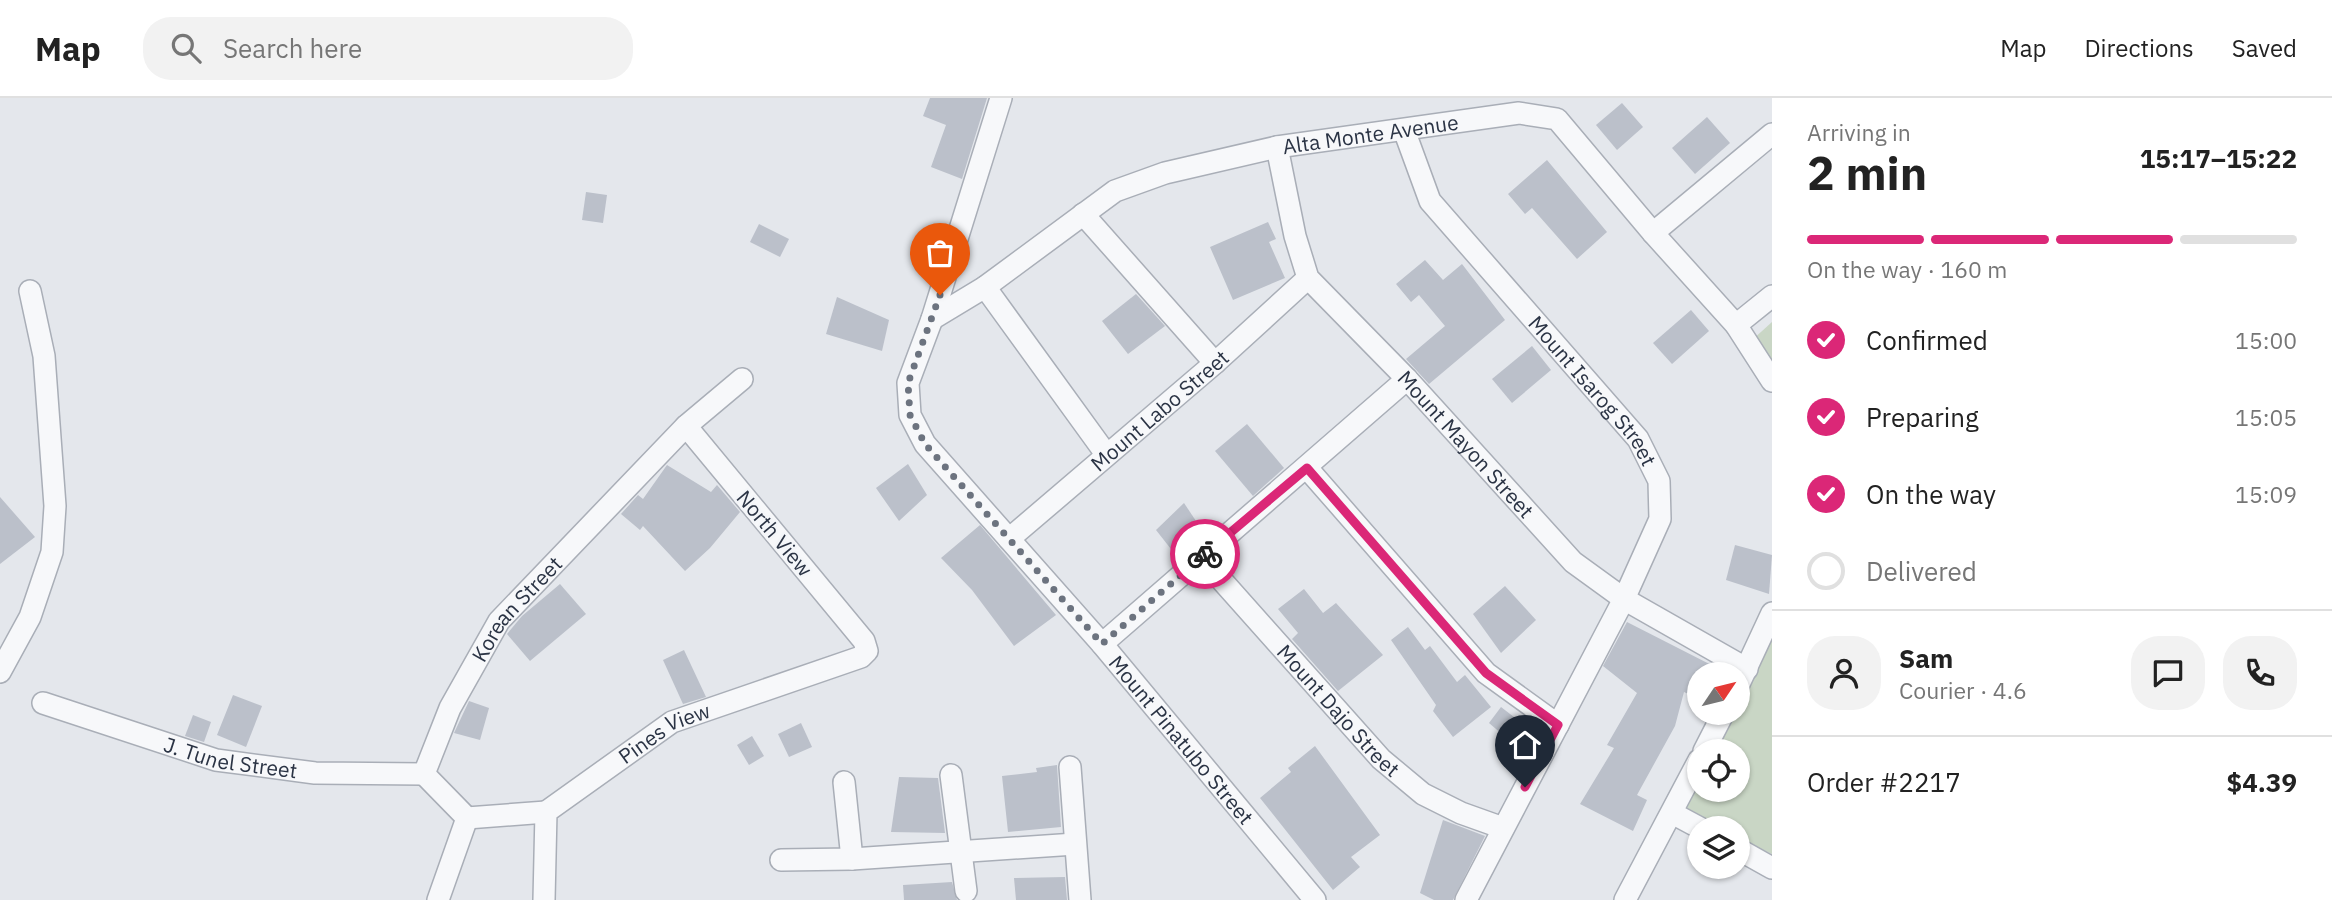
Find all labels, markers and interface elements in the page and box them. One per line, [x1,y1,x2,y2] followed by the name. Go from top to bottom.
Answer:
[143,17,633,80] search box
[35,27,101,70] text: Map
[167,29,205,67] icon: search
[223,31,362,65] text: Search here
[2000,32,2046,64] text: Map
[2084,32,2194,64] text: Directions
[2232,32,2297,64] text: Saved
[1281,108,1460,160] street label: Alta Monte Avenue
[1807,117,1911,147] text: Arriving in
[2140,141,2297,175] text: 15:17–15:22
[1807,143,1927,203] text: 2 min
[910,223,970,295] pin
[921,234,959,272] icon: bag
[1807,254,2007,284] text: On the way · 160 m
[1522,310,1663,471] street label: Mount Isarog Street
[1807,321,1845,359] icon: check
[1866,323,1988,357] text: Confirmed
[2235,325,2297,355] text: 15:00
[1085,343,1235,477] street label: Mount Labo Street
[1392,364,1540,524] street label: Mount Mayon Street
[1807,398,1845,436] icon: check
[1866,400,1979,434] text: Preparing
[2235,402,2297,432] text: 15:05
[1807,475,1845,513] icon: check
[1866,477,1996,511] text: On the way
[2235,479,2297,509] text: 15:09
[731,484,819,582] street label: North View
[1170,519,1240,589] courier
[1186,535,1224,573] icon: bike
[465,550,568,667] street label: Korean Street
[1866,554,1977,588] text: Delivered
[1807,636,1881,710] button: person
[2131,636,2205,710] button: chat
[2223,636,2297,710] button: phone
[1271,638,1406,783] street label: Mount Dajo Street
[1899,641,1953,675] text: Sam
[1103,649,1260,830] street label: Mount Pinatubo Street
[1687,662,1750,724] north arrow
[1687,662,1750,879] map controls
[1899,675,2027,705] text: Courier · 4.6
[613,696,714,770] street label: Pines View
[1495,715,1555,787] pin
[1506,726,1544,764] icon: home
[160,730,299,785] street label: J. Tunel Street
[1687,739,1750,802] button: locate
[1807,765,1961,799] text: Order #2217
[2227,765,2297,799] text: $4.39
[1687,816,1750,879] button: layers

